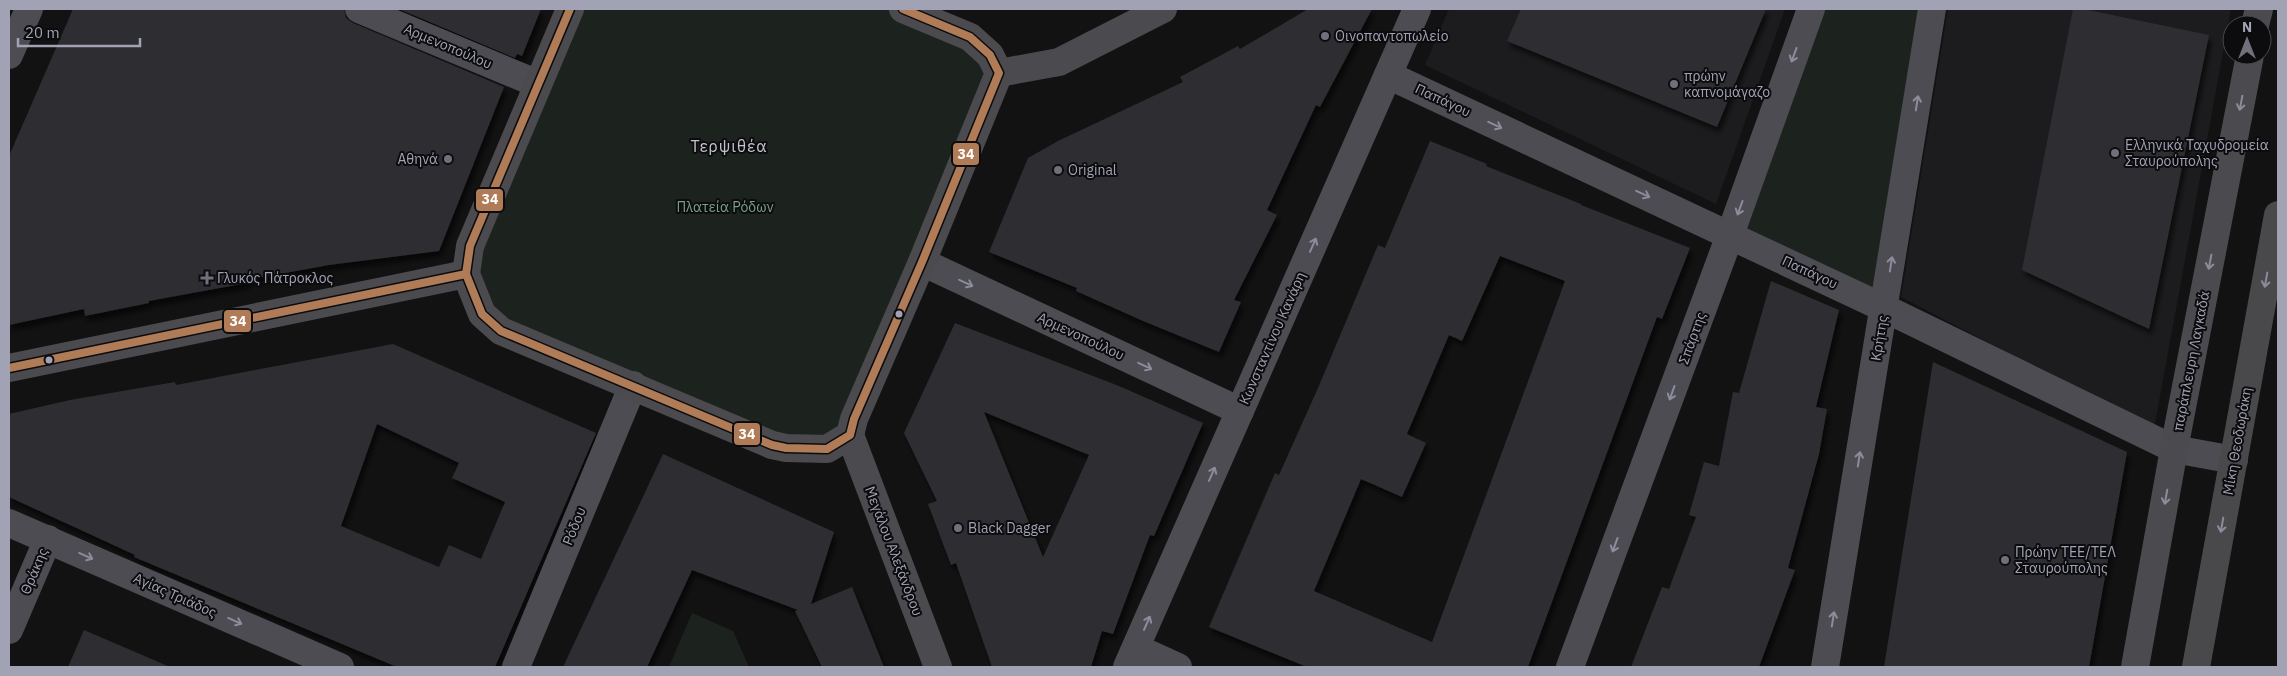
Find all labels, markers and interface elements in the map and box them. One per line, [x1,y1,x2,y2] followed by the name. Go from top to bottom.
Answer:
[18,15,140,47] scale bar
[2222,15,2272,65] north arrow
[2242,18,2252,36] text: N
[401,19,495,73] street label: Αρμενοπούλου
[25,23,60,42] text: 20 m
[1335,27,1449,45] place label: Οινοπαντοπωλείο
[1319,30,1331,42] marker: Οινοπαντοπωλείο
[1789,46,1798,62] one-way arrow
[1684,67,1770,101] place label: πρώην καπνομάγαζο
[1668,78,1680,90] marker: πρώην καπνομάγαζο
[1412,79,1474,121] street label: Παπάγου
[2235,94,2245,110] one-way arrow
[1913,96,1923,112] one-way arrow
[1488,120,1503,130] one-way arrow
[690,136,768,156] district label: Τερψιθέα
[2125,136,2269,170] place label: Ελληνικά Ταχυδρομεία Σταυρούπολης
[952,142,980,166] line badge: 34
[958,145,974,163] text: 34
[2109,147,2121,159] marker: Ελληνικά Ταχυδρομεία Σταυρούπολης
[397,150,438,168] place label: Αθηνά
[442,153,454,165] marker: Αθηνά
[1068,161,1117,179] place label: Original
[1052,164,1064,176] marker: Original
[475,188,504,212] line badge: 34
[482,190,498,208] text: 34
[1635,190,1650,199] one-way arrow
[676,198,774,216] park label: Πλατεία Ρόδων
[1735,199,1744,215] one-way arrow
[1309,238,1318,253] one-way arrow
[1779,251,1841,293] street label: Παπάγου
[2205,254,2214,270] one-way arrow
[1887,256,1897,272] one-way arrow
[217,269,334,287] place label: Γλυκός Πάτροκλος
[1235,269,1309,407] street label: Κωνσταντίνου Κανάρη
[201,272,213,284] marker: Γλυκός Πάτροκλος
[2261,272,2271,288] one-way arrow
[958,278,973,288] one-way arrow
[2169,290,2213,432] street label: παράπλευρη Λαγκαδά
[1035,308,1127,364] street label: Αρμενοπούλου
[223,309,252,333] line badge: 34
[894,309,904,319] unlabelled marker
[1674,309,1710,367] street label: Σπάρτης
[230,312,246,330] text: 34
[1867,314,1892,362] street label: Κρήτης
[44,355,54,365] unlabelled marker
[1137,362,1152,372] one-way arrow
[1667,385,1676,400] one-way arrow
[2219,386,2255,496] street label: Μίκη Θεοδωράκη
[733,422,761,446] line badge: 34
[739,425,755,443] text: 34
[1855,451,1865,467] one-way arrow
[1208,467,1218,482] one-way arrow
[861,484,927,618] street label: Μεγάλου Αλεξάνδρου
[2160,489,2170,505] one-way arrow
[558,504,590,548] street label: Ρόδου
[2216,517,2226,533] one-way arrow
[968,519,1051,537] place label: Black Dagger
[952,522,964,534] marker: Black Dagger
[1610,537,1619,553] one-way arrow
[2015,543,2116,577] place label: Πρώην ΤΕΕ/ΤΕΛ Σταυρούπολης
[16,545,52,597] street label: Θράκης
[78,551,93,561] one-way arrow
[1999,554,2011,566] marker: Πρώην ΤΕΕ/ΤΕΛ Σταυρούπολης
[131,569,219,621] street label: Αγίας Τριάδος
[1829,612,1839,628] one-way arrow
[227,616,242,626] one-way arrow
[1142,616,1152,631] one-way arrow

